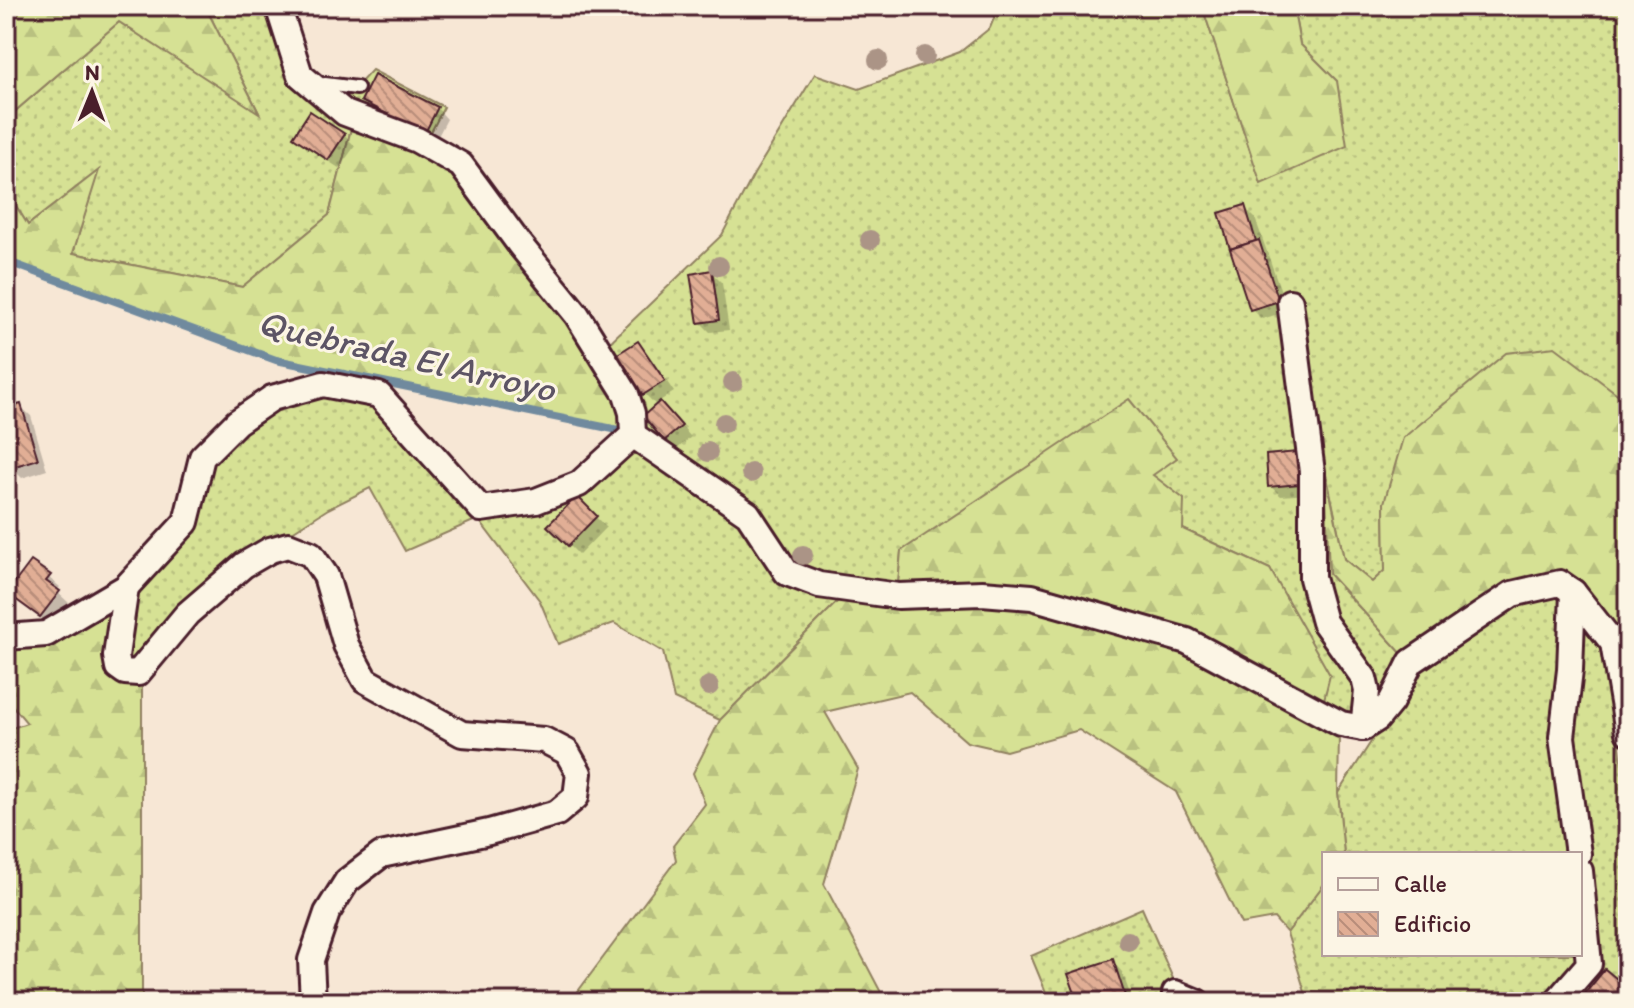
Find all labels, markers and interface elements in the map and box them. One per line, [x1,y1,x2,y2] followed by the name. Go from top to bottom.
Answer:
[52,52,132,132] north arrow
[85,59,100,86] text: N
[254,300,561,411] water label: Quebrada El Arroyo
[1322,852,1582,956] legend
[1394,869,1447,898] text: Calle
[1394,909,1471,938] text: Edificio

